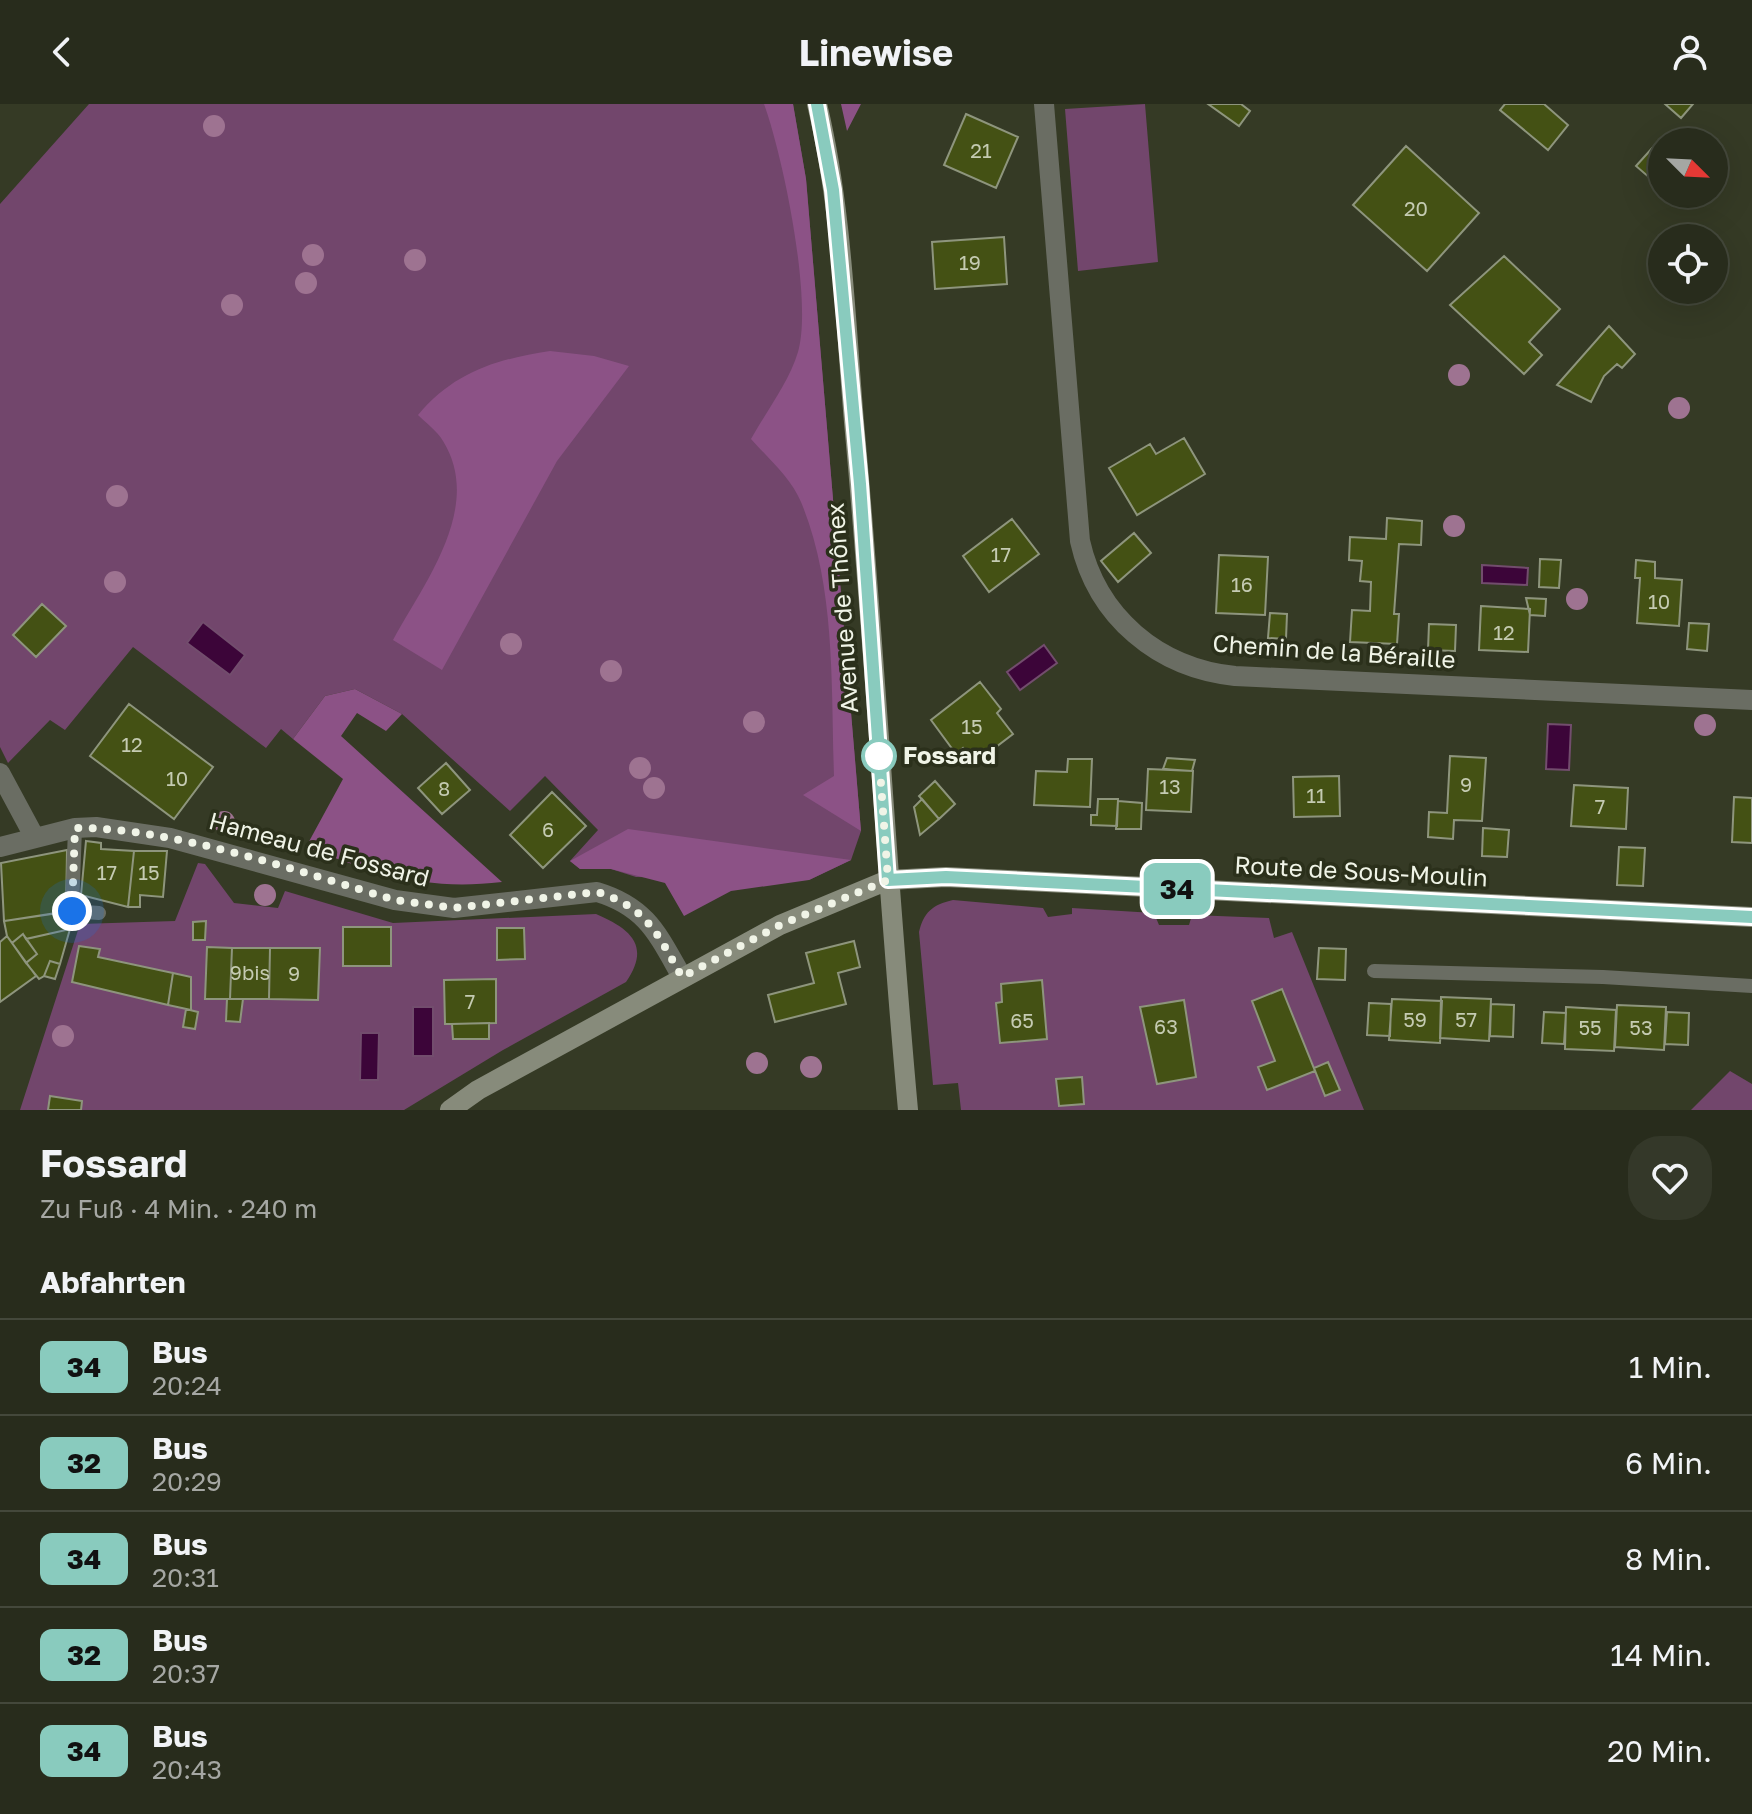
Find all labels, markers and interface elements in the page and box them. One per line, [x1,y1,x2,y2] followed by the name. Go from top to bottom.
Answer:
[40,30,84,74] icon: back
[1668,30,1712,74] icon: person
[799,31,953,74] text: Linewise
[1648,128,1728,208] north arrow
[1648,128,1728,304] map controls
[970,138,992,162] house number: 21
[1404,196,1428,220] house number: 20
[1648,224,1728,304] button: locate
[959,250,981,274] house number: 19
[820,502,863,714] street label: Avenue de Thônex
[991,542,1011,566] house number: 17
[1231,572,1253,596] house number: 16
[1648,589,1670,613] house number: 10
[1493,620,1515,644] house number: 12
[1212,628,1457,673] street label: Chemin de la Béraille
[961,714,983,738] house number: 15
[121,732,143,756] house number: 12
[862,739,896,773] marker: Fossard
[903,740,996,769] place label: Fossard
[166,766,188,790] house number: 10
[1460,772,1472,796] house number: 9
[1159,774,1181,798] house number: 13
[438,776,450,800] house number: 8
[1306,783,1326,807] house number: 11
[1595,794,1605,818] house number: 7
[206,805,433,892] street label: Hameau de Fossard
[542,817,554,841] house number: 6
[1234,849,1489,892] street label: Route de Sous-Moulin
[97,860,117,884] house number: 17
[138,860,160,884] house number: 15
[1141,863,1213,915] line badge: 34
[1160,872,1194,905] text: 34
[52,891,92,931] your location
[230,960,270,984] house number: 9bis
[288,961,300,985] house number: 9
[465,989,475,1013] house number: 7
[1403,1007,1427,1031] house number: 59
[1455,1007,1477,1031] house number: 57
[1010,1008,1034,1032] house number: 65
[1154,1014,1178,1038] house number: 63
[1578,1015,1602,1039] house number: 55
[1629,1015,1653,1039] house number: 53
[1628,1136,1712,1220] button: heart
[40,1140,187,1185] text: Fossard
[40,1193,317,1224] text: Zu Fuß · 4 Min. · 240 m
[40,1264,186,1300] text: Abfahrten
[152,1334,208,1370] text: Bus
[1629,1349,1712,1385] text: 1 Min.
[67,1350,101,1383] text: 34
[152,1370,222,1401] text: 20:24
[152,1430,208,1466] text: Bus
[1625,1445,1712,1481] text: 6 Min.
[67,1446,101,1479] text: 32
[152,1466,222,1497] text: 20:29
[152,1526,208,1562] text: Bus
[1625,1541,1712,1577] text: 8 Min.
[67,1542,101,1575] text: 34
[152,1562,219,1593] text: 20:31
[152,1622,208,1658] text: Bus
[1610,1637,1712,1673] text: 14 Min.
[67,1638,101,1671] text: 32
[152,1658,220,1689] text: 20:37
[152,1718,208,1754] text: Bus
[1607,1733,1712,1769] text: 20 Min.
[67,1734,101,1767] text: 34
[152,1754,222,1785] text: 20:43

